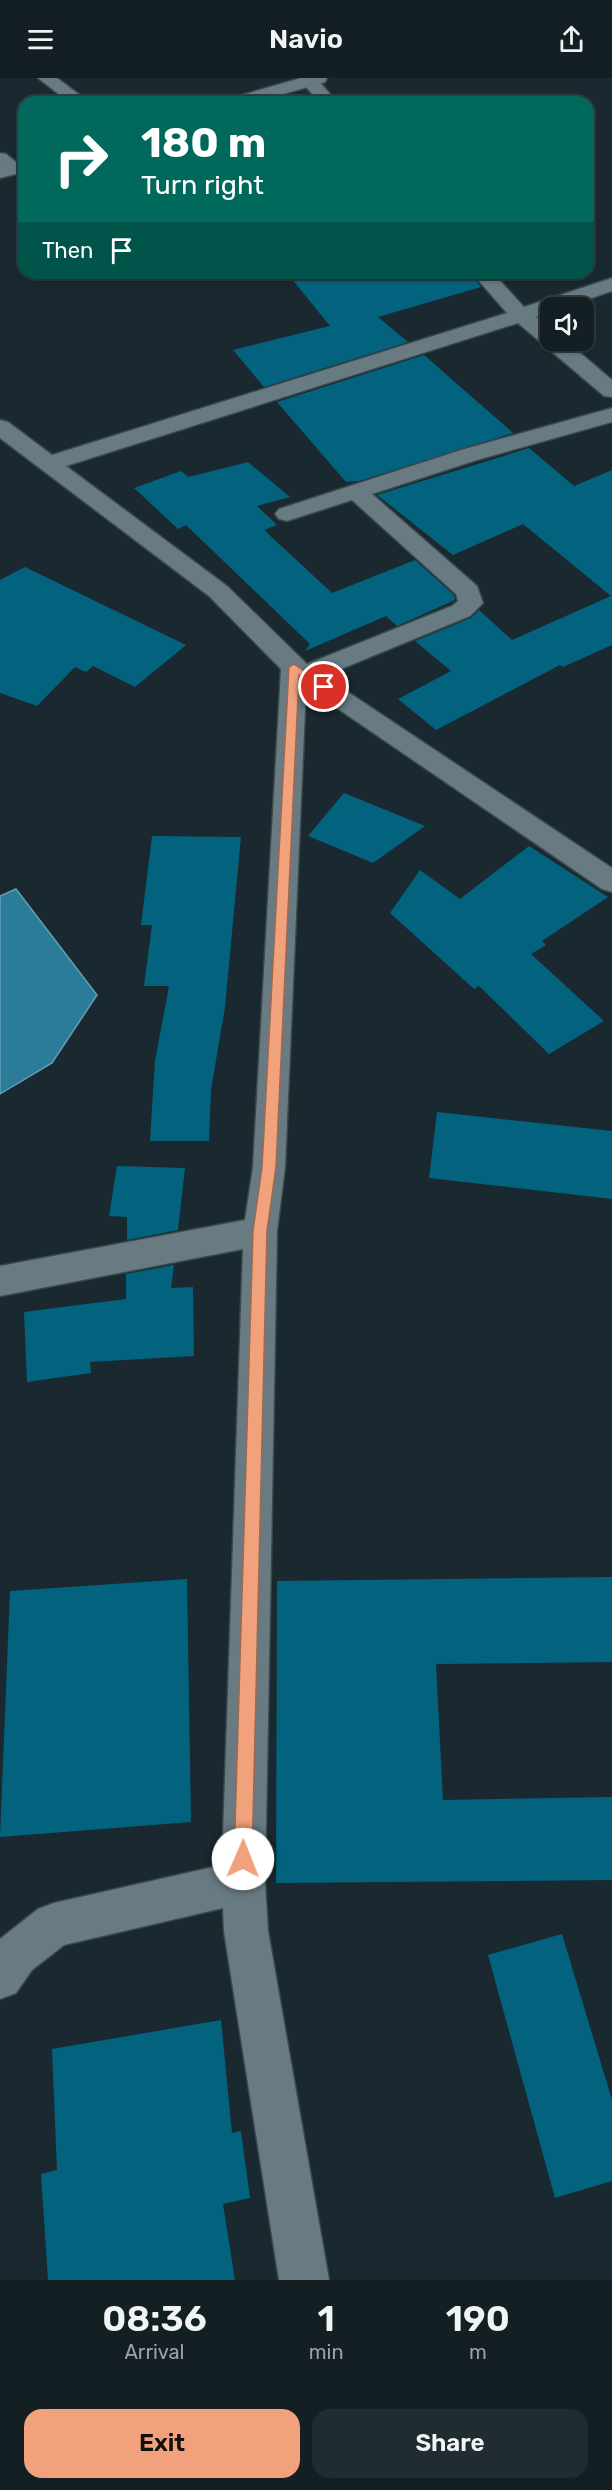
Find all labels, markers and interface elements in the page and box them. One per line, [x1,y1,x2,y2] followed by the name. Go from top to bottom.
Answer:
[24,23,57,56] icon: menu
[269,23,343,55] text: Navio
[555,23,588,56] icon: share
[141,118,266,168] text: 180 m
[42,120,120,198] icon: right
[141,169,264,201] text: Turn right
[105,234,138,267] icon: arrive
[42,237,93,264] text: Then
[540,297,594,351] map controls
[540,297,594,351] button: sound
[298,661,349,712] pin
[307,670,340,703] icon: arrive
[211,1827,275,1891] position arrow
[102,2297,207,2340] text: 08:36
[318,2297,335,2340] text: 1
[446,2297,510,2340] text: 190
[124,2340,184,2364] text: Arrival
[309,2340,344,2364] text: min
[469,2340,487,2364] text: m
[24,2409,300,2478] button: Exit
[312,2409,588,2478] button: Share

